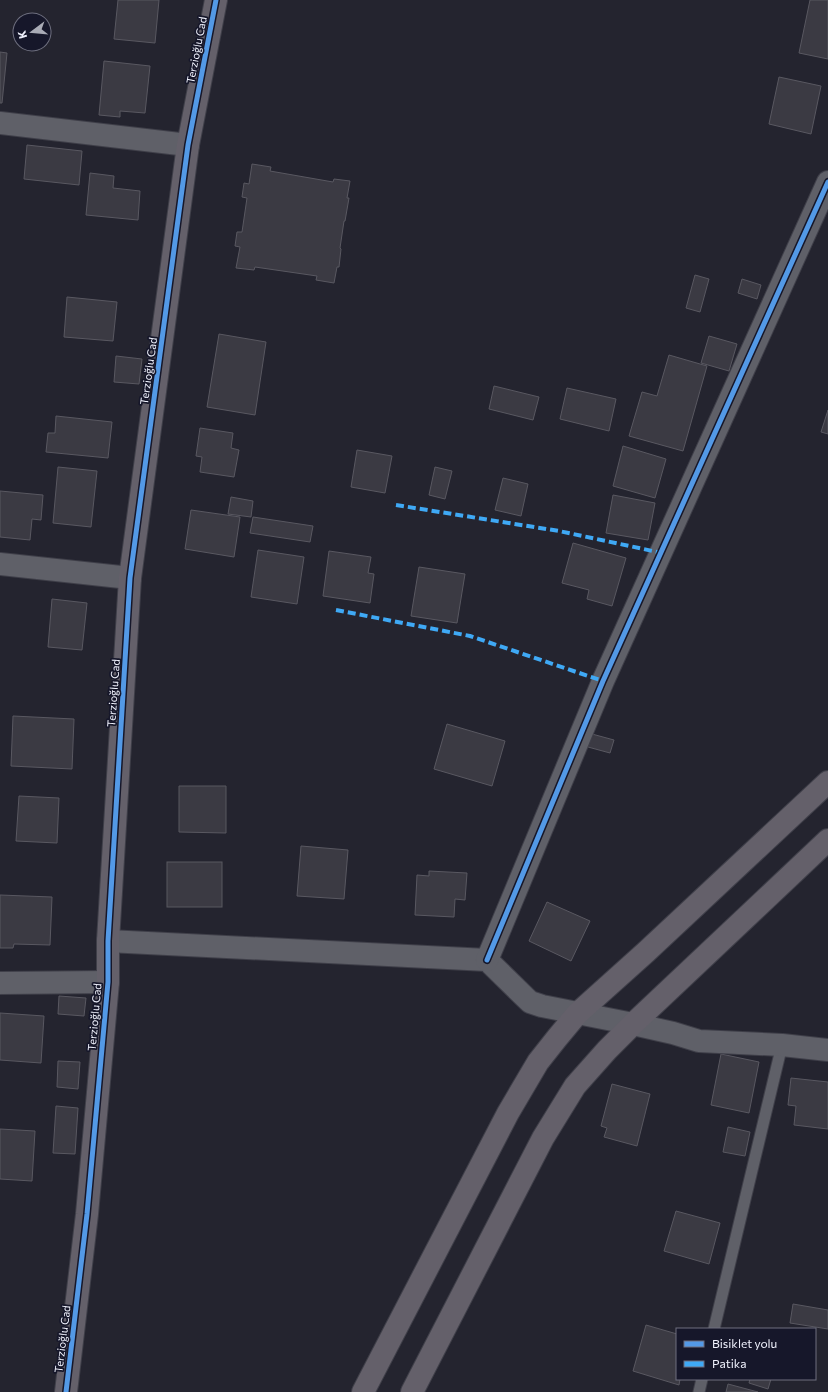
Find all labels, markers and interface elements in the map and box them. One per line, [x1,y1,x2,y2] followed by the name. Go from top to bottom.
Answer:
[12,12,52,52] north arrow
[183,15,209,85] street label: Terzioğlu Cad
[15,29,29,40] text: K
[137,336,159,406] street label: Terzioğlu Cad
[104,659,122,727] street label: Terzioğlu Cad
[85,983,103,1051] street label: Terzioğlu Cad
[51,1305,73,1373] street label: Terzioğlu Cad
[676,1328,816,1380] legend
[712,1336,777,1350] text: Bisiklet yolu
[712,1356,747,1370] text: Patika

